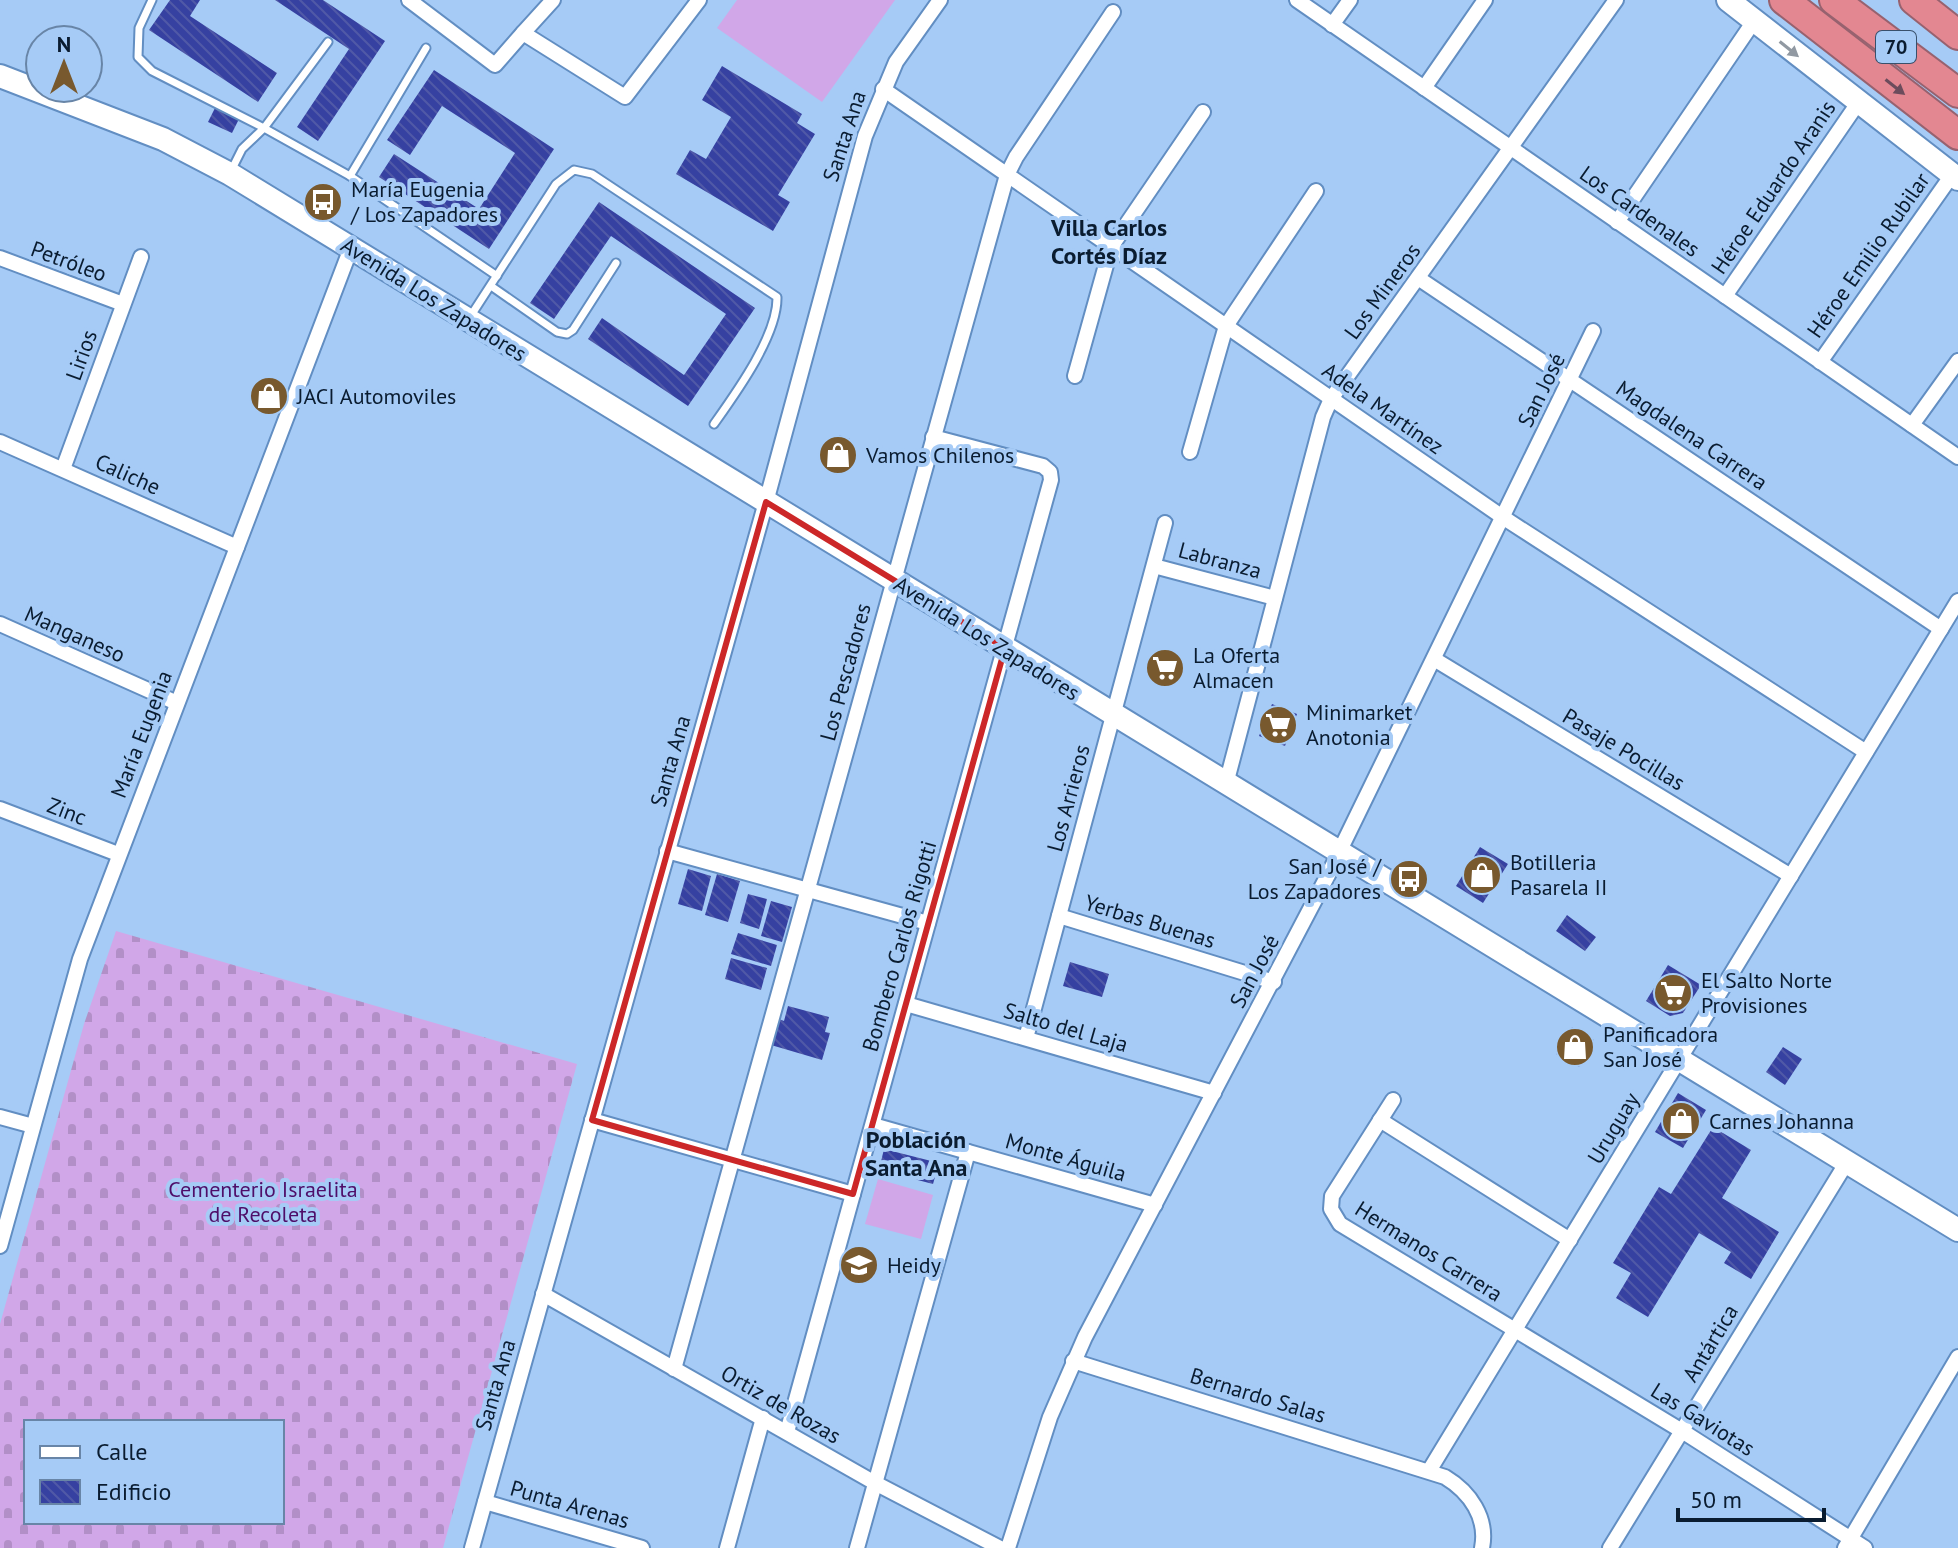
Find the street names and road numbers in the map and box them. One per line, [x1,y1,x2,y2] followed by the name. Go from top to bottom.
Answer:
[1876,31,1916,63] road number: 70
[816,87,872,185] street label: Santa Ana
[1705,95,1841,279] street label: Héroe Eduardo Aranis
[1574,159,1706,263] street label: Los Cardenales
[1801,167,1936,343] street label: Héroe Emilio Rubilar
[336,231,532,367] street label: Avenida Los Zapadores
[27,234,111,288] street label: Petróleo
[1338,237,1426,345] street label: Los Mineros
[59,326,103,384] street label: Lirios
[1511,348,1571,432] street label: San José
[1317,356,1449,460] street label: Adela Martínez
[1611,374,1773,496] street label: Magdalena Carrera
[91,447,165,501] street label: Caliche
[1175,535,1265,585] street label: Labranza
[889,570,1085,706] street label: Avenida Los Zapadores
[20,599,130,669] street label: Manganeso
[813,600,877,744] street label: Los Pescadores
[104,666,178,802] street label: María Eugenia
[1558,702,1690,796] street label: Pasaje Pocillas
[644,712,696,810] street label: Santa Ana
[1040,741,1096,855] street label: Los Arrieros
[43,791,91,831] street label: Zinc
[855,837,943,1055] street label: Bombero Carlos Rigotti
[1081,888,1219,954] street label: Yerbas Buenas
[1223,929,1285,1013] street label: San José
[1001,996,1131,1058] street label: Salto del Laja
[1581,1087,1646,1169] street label: Uruguay
[1002,1126,1130,1188] street label: Monte Águila
[1350,1194,1508,1308] street label: Hermanos Carrera
[1676,1299,1744,1387] street label: Antártica
[469,1336,521,1434] street label: Santa Ana
[716,1358,846,1450] street label: Ortiz de Rozas
[1187,1361,1329,1429] street label: Bernardo Salas
[1646,1376,1760,1462] street label: Las Gaviotas
[507,1474,633,1534] street label: Punta Arenas

